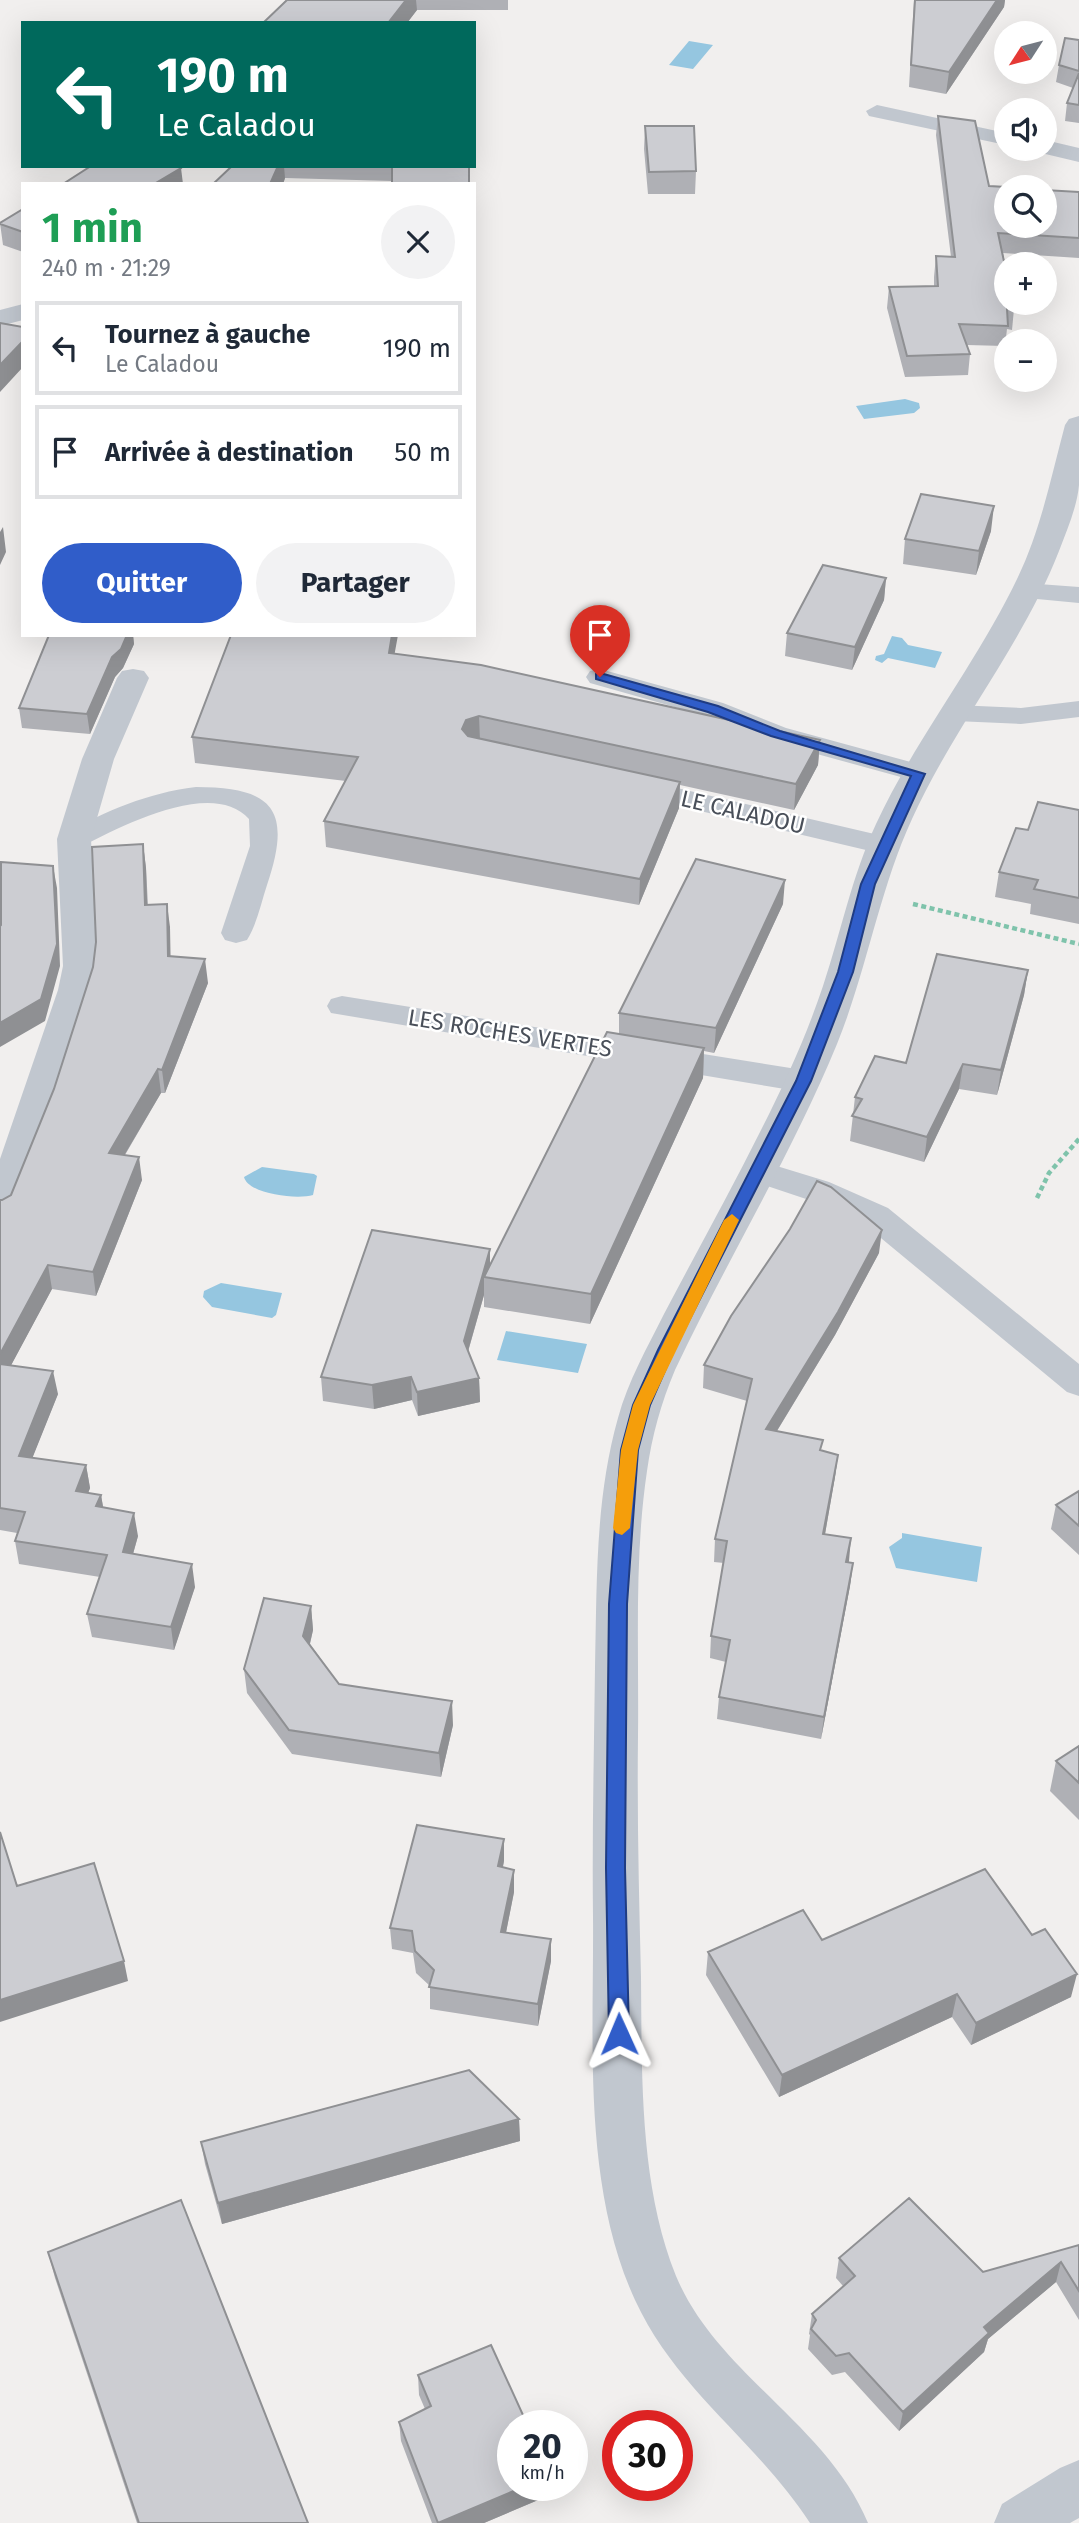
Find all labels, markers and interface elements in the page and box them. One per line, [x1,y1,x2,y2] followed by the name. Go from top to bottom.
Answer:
[994,21,1057,84] north arrow
[994,21,1057,392] map controls
[157,46,289,105] text: 190 m
[42,49,133,140] icon: left
[994,98,1057,161] button: sound
[157,106,316,144] text: Le Caladou
[994,175,1057,238] button: search
[42,203,143,253] text: 1 min
[381,205,455,279] button: close
[994,252,1057,315] button: +
[42,254,171,282] text: 240 m · 21:29
[105,319,310,350] text: Tournez à gauche
[46,329,84,367] icon: left
[994,329,1057,392] button: −
[382,333,451,364] text: 190 m
[105,350,219,378] text: Le Caladou
[46,433,84,471] icon: arrive
[105,437,354,468] text: Arrivée à destination
[394,437,451,468] text: 50 m
[42,543,242,623] button: Quitter
[256,543,455,623] button: Partager
[570,605,630,677] pin
[581,616,619,654] icon: arrive
[678,784,808,840] street label: LE CALADOU
[406,1003,614,1063] street label: LES ROCHES VERTES
[582,1997,656,2071] position arrow
[602,2410,693,2501] speed limit sign: 30
[523,2425,562,2467] text: 20
[520,2462,565,2484] text: km/h

